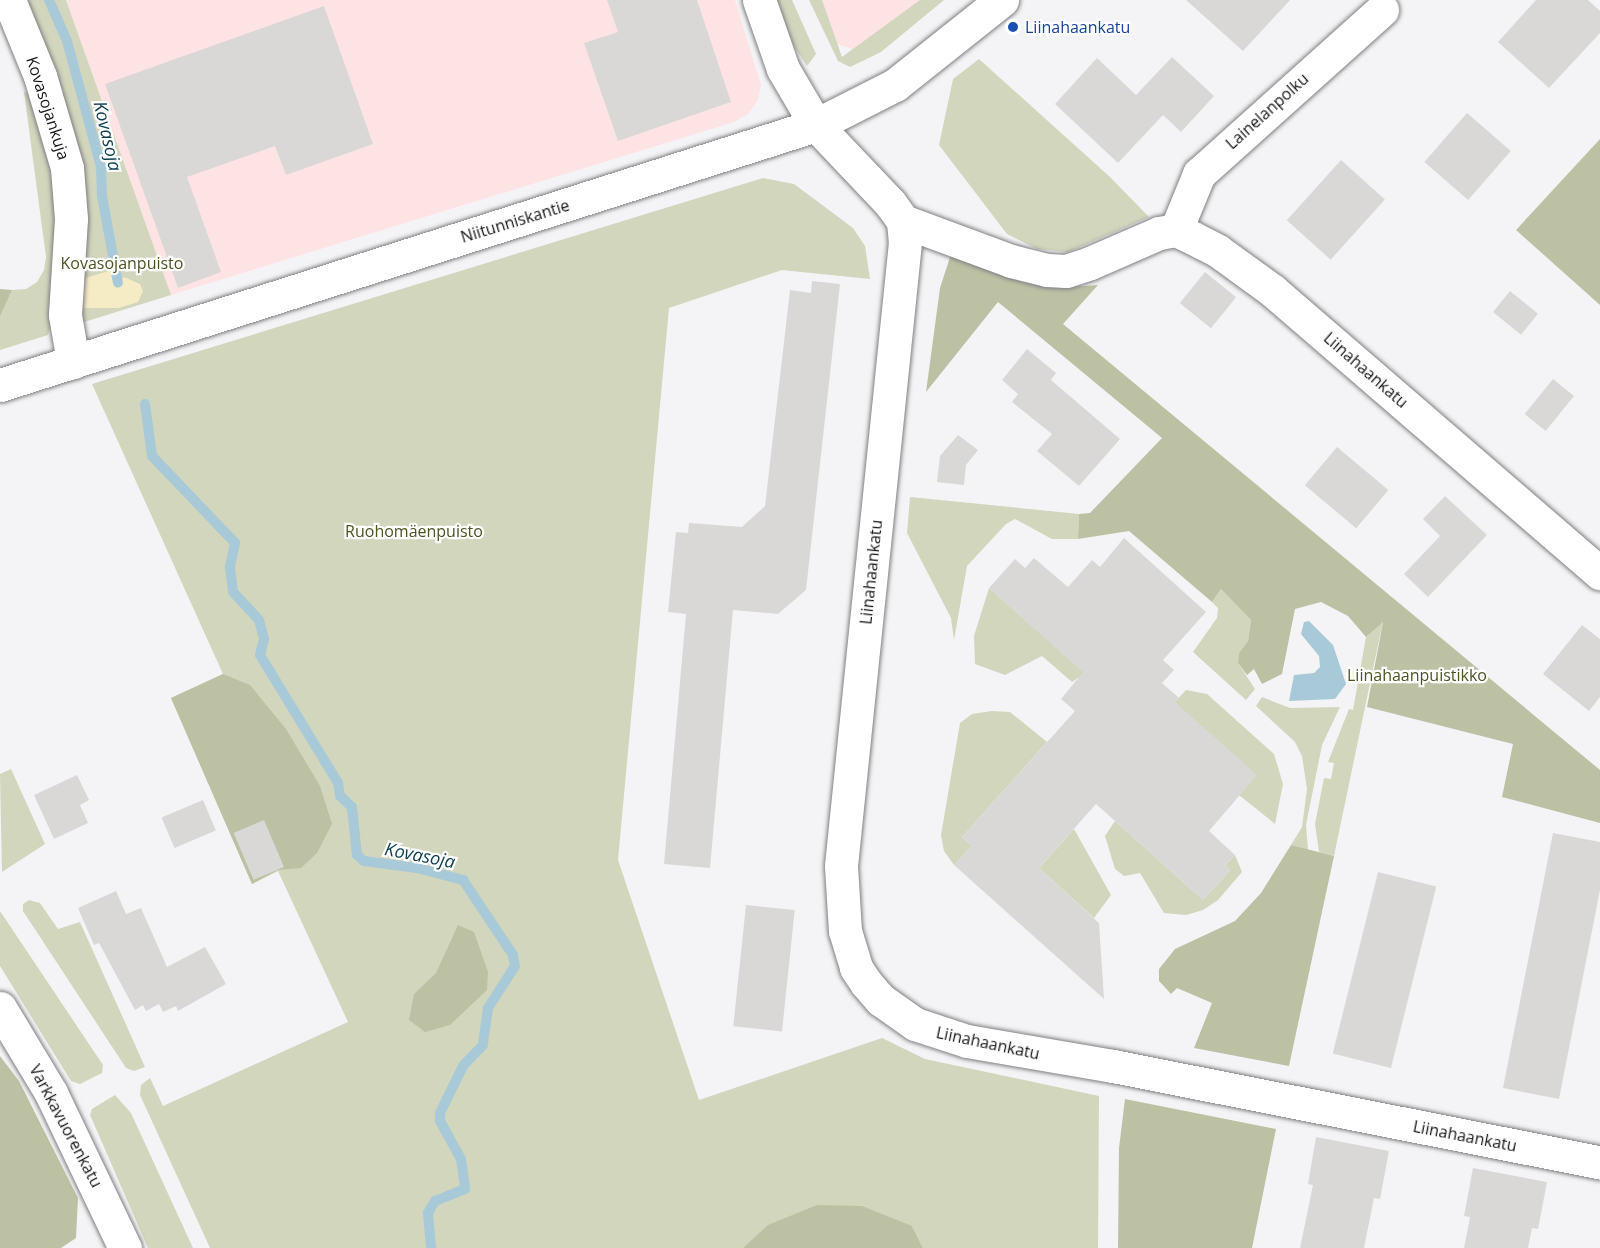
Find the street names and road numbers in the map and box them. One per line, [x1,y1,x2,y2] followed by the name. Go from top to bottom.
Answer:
[22,54,74,162] street label: Kovasojankuja
[1222,69,1312,153] street label: Lainelanpolku
[458,195,572,247] street label: Niitunniskantie
[1320,328,1412,412] street label: Liinahaankatu
[856,519,886,625] street label: Liinahaankatu
[934,1023,1042,1063] street label: Liinahaankatu
[26,1061,106,1191] street label: Varkkavuorenkatu
[1411,1117,1519,1155] street label: Liinahaankatu

